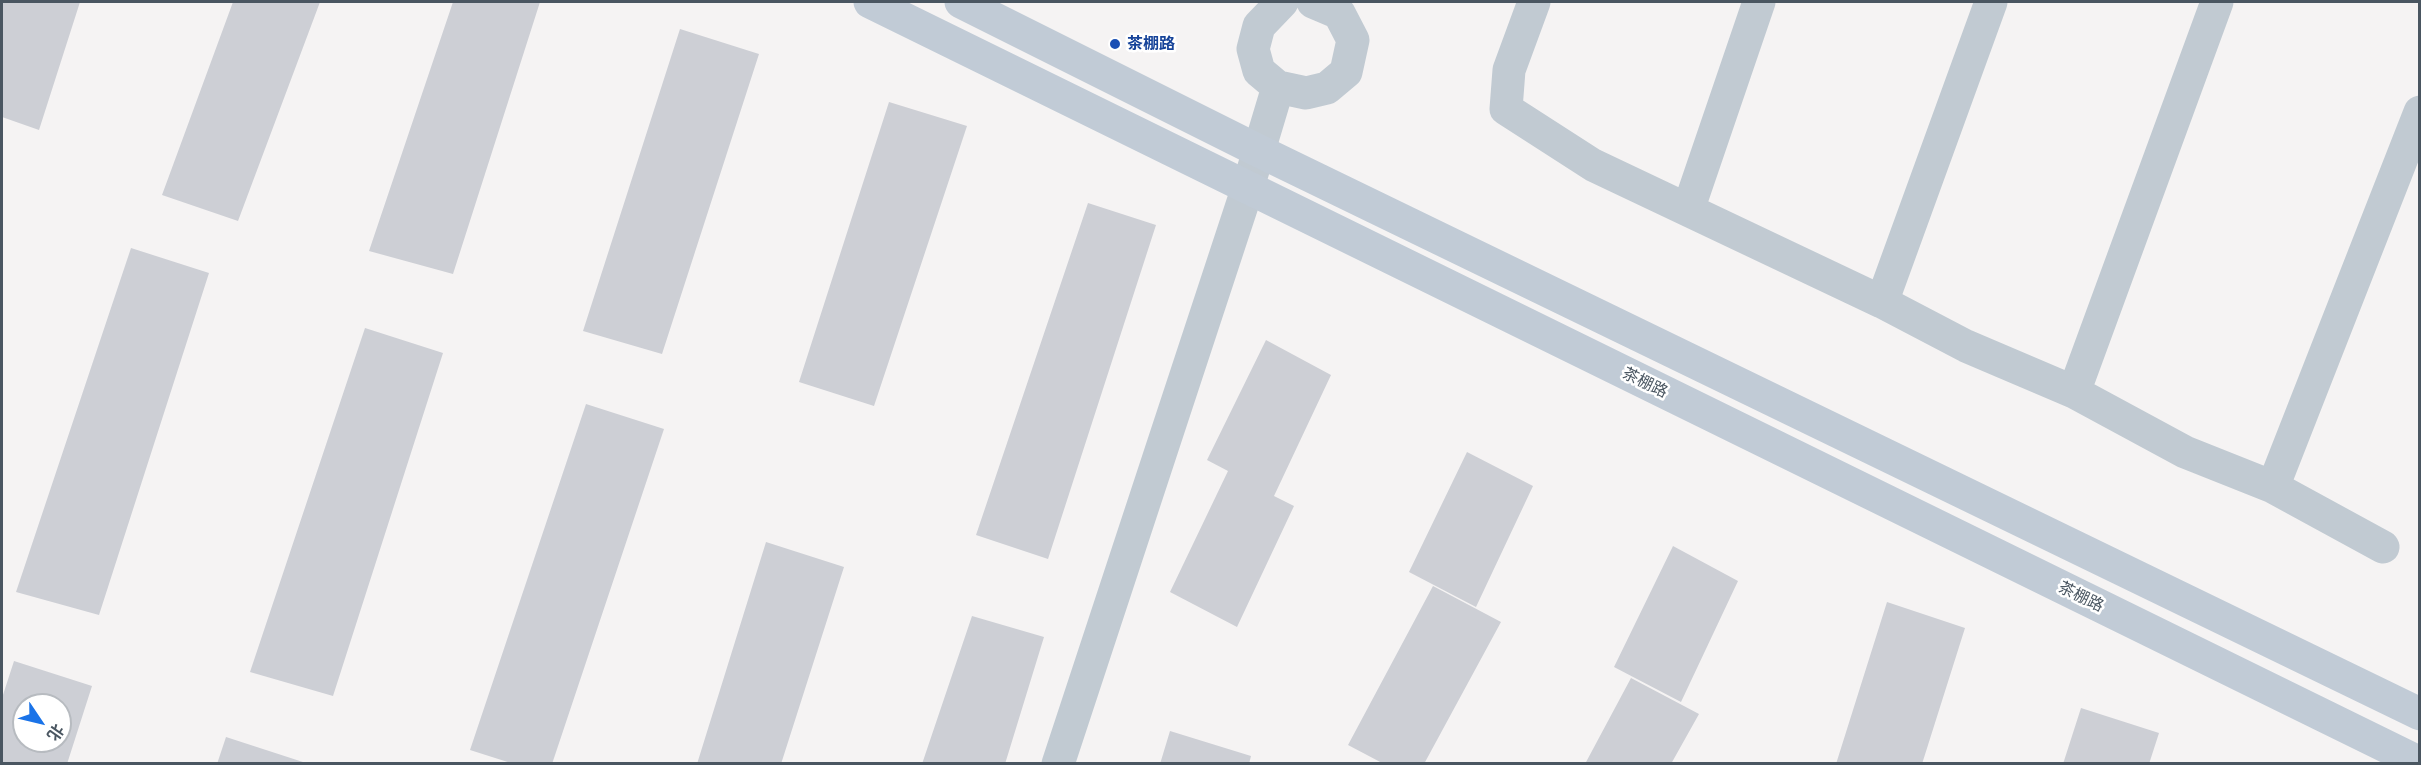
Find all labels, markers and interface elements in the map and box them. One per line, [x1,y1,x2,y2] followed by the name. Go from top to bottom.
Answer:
[1127,34,1175,54] place label: 茶棚路
[1108,37,1122,51] marker: 茶棚路
[1619,364,1671,402] street label: 茶棚路
[2055,578,2107,616] street label: 茶棚路
[12,693,72,753] north arrow
[43,720,68,744] text: 北

